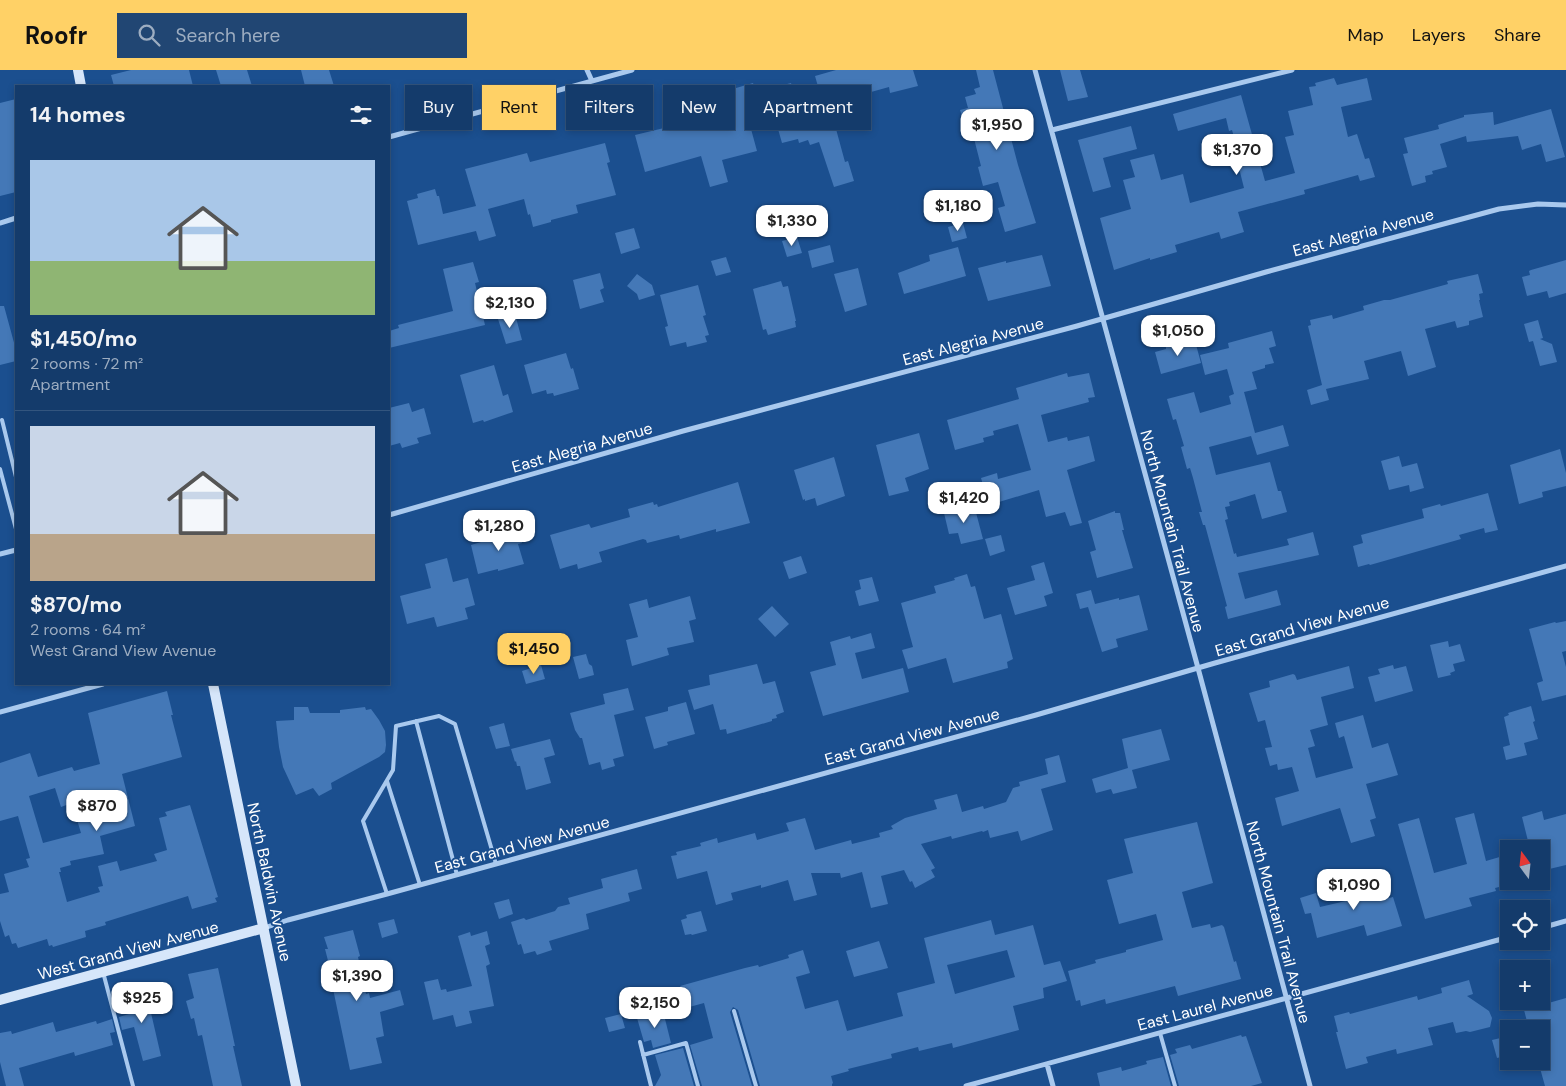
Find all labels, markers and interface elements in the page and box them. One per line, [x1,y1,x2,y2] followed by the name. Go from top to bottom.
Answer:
[117,13,467,58] search box
[25,20,87,51] text: Roofr
[135,21,163,49] icon: search
[175,23,280,48] text: Search here
[1348,23,1384,47] text: Map
[1412,23,1466,47] text: Layers
[1494,23,1541,47] text: Share
[405,85,472,130] chip: Buy
[482,85,556,130] chip: Rent
[566,85,653,130] chip: Filters
[663,85,735,130] chip: New
[745,85,871,130] chip: Apartment
[30,101,126,129] text: 14 homes
[347,101,375,129] icon: filters
[956,108,1038,151] pin: $1,950
[972,114,1022,135] text: $1,950
[1196,134,1278,176] pin: $1,370
[1213,139,1261,160] text: $1,370
[917,190,999,232] pin: $1,180
[158,193,248,283] icon: home
[935,195,981,216] text: $1,180
[751,204,833,247] pin: $1,330
[1290,204,1436,261] street label: East Alegria Avenue
[767,210,817,231] text: $1,330
[469,286,551,329] pin: $2,130
[485,292,535,313] text: $2,130
[900,313,1046,370] street label: East Alegria Avenue
[1137,314,1219,357] pin: $1,050
[1152,320,1204,341] text: $1,050
[30,325,137,353] text: $1,450/mo
[30,353,143,374] text: 2 rooms · 72 m²
[30,374,110,395] text: Apartment
[509,417,655,478] street label: East Alegria Avenue
[1135,428,1210,635] street label: North Mountain Trail Avenue
[158,458,248,548] icon: home
[923,482,1005,524] pin: $1,420
[939,487,989,508] text: $1,420
[458,510,540,552] pin: $1,280
[474,515,524,536] text: $1,280
[30,591,122,619] text: $870/mo
[1213,592,1392,661] street label: East Grand View Avenue
[30,619,146,640] text: 2 rooms · 64 m²
[493,632,575,675] pin: $1,450
[508,638,560,659] text: $1,450
[30,640,216,661] text: West Grand View Avenue
[822,703,1002,770] street label: East Grand View Avenue
[67,790,127,832] pin: $870
[77,795,117,816] text: $870
[242,801,297,964] street label: North Baldwin Avenue
[432,811,612,878] street label: East Grand View Avenue
[1241,819,1316,1026] street label: North Mountain Trail Avenue
[1500,840,1550,890] north arrow
[1500,840,1550,1070] map controls
[1313,868,1395,911] pin: $1,090
[1328,874,1380,895] text: $1,090
[1500,900,1550,950] button: locate
[35,916,221,985] street label: West Grand View Avenue
[316,960,398,1002] pin: $1,390
[1500,960,1550,1010] button: +
[332,965,382,986] text: $1,390
[1135,979,1275,1036] street label: East Laurel Avenue
[112,982,172,1024] pin: $925
[614,986,696,1029] pin: $2,150
[123,987,161,1008] text: $925
[630,992,680,1013] text: $2,150
[1500,1020,1550,1070] button: −

